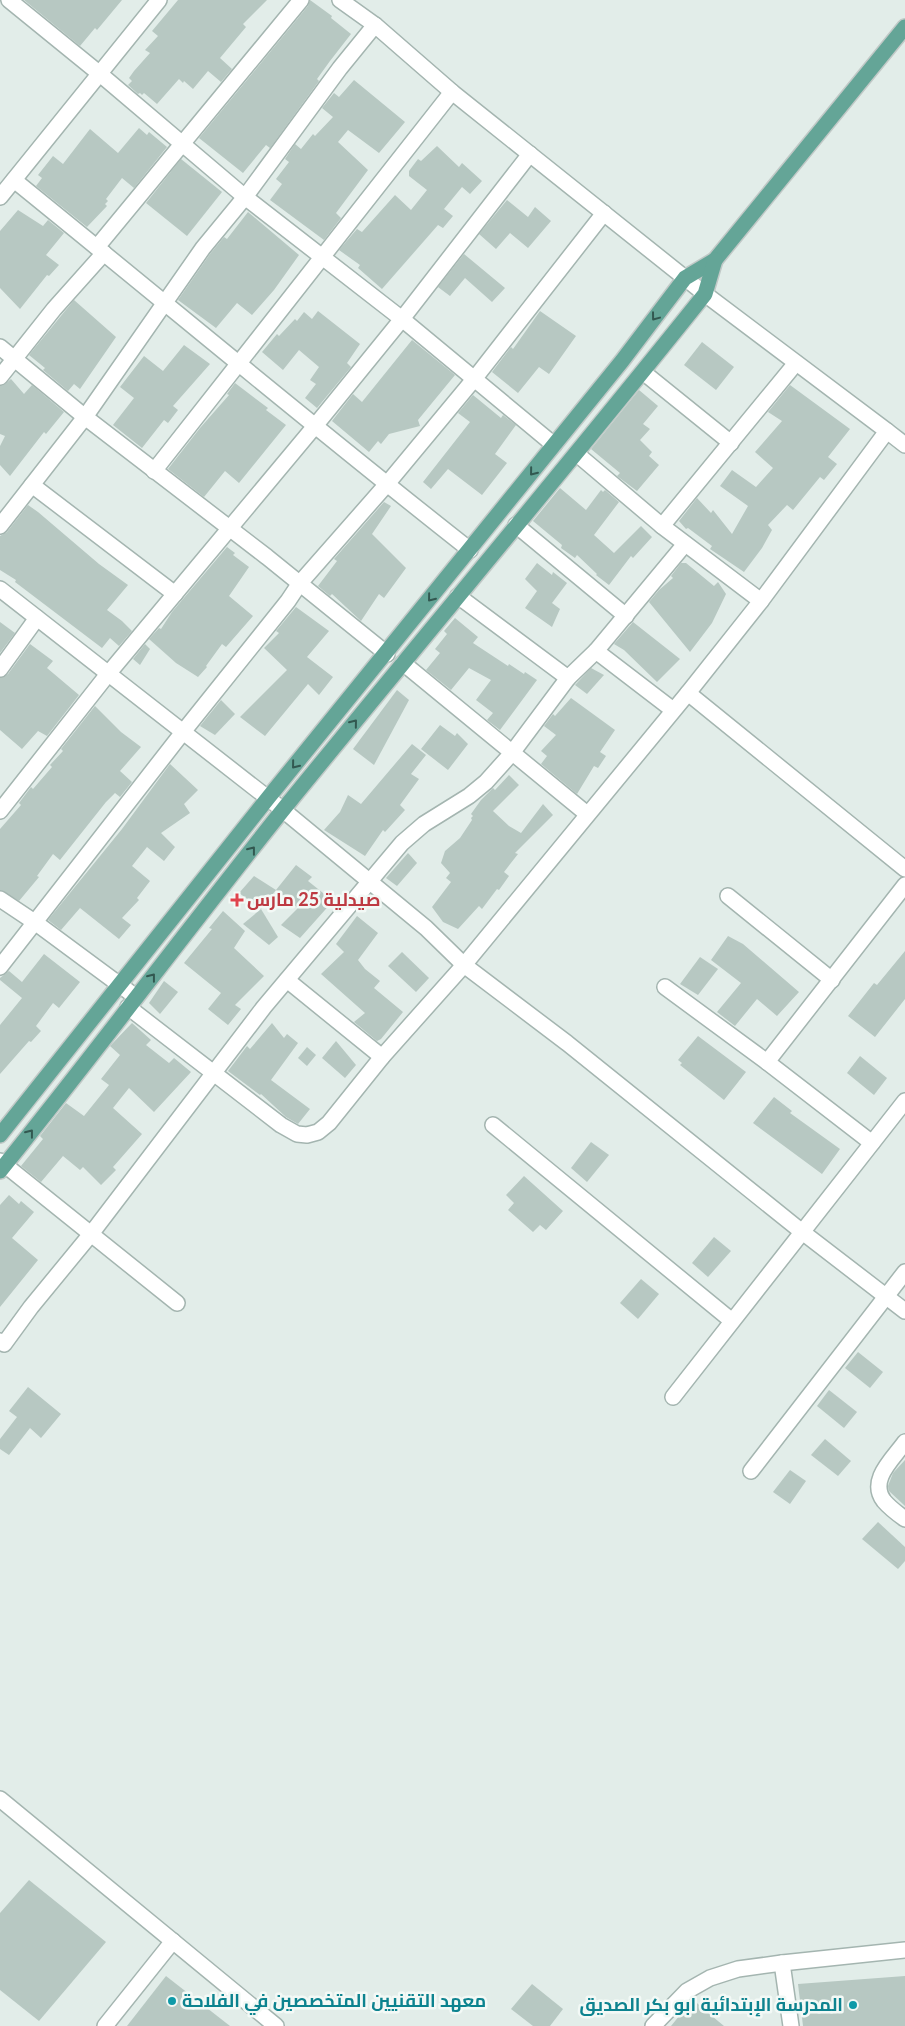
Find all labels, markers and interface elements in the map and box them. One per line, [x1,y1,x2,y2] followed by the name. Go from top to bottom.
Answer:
[653,311,661,320] one-way arrow
[531,466,539,475] one-way arrow
[428,593,437,602] one-way arrow
[348,720,356,729] one-way arrow
[293,759,301,768] one-way arrow
[246,846,255,856] one-way arrow
[247,888,381,911] place label: صيدلية 25 مارس
[231,894,243,906] marker: صيدلية 25 مارس
[146,974,155,983] one-way arrow
[24,1129,33,1139] one-way arrow
[182,1989,486,2016] place label: معهد التقنيين المتخصصين في الفلاحة
[580,1993,843,2017] place label: المدرسة الإبتدائية ابو بكر الصديق
[166,1995,178,2007] marker: معهد التقنيين المتخصصين في الفلاحة
[847,1999,859,2011] marker: المدرسة الإبتدائية ابو بكر الصديق

